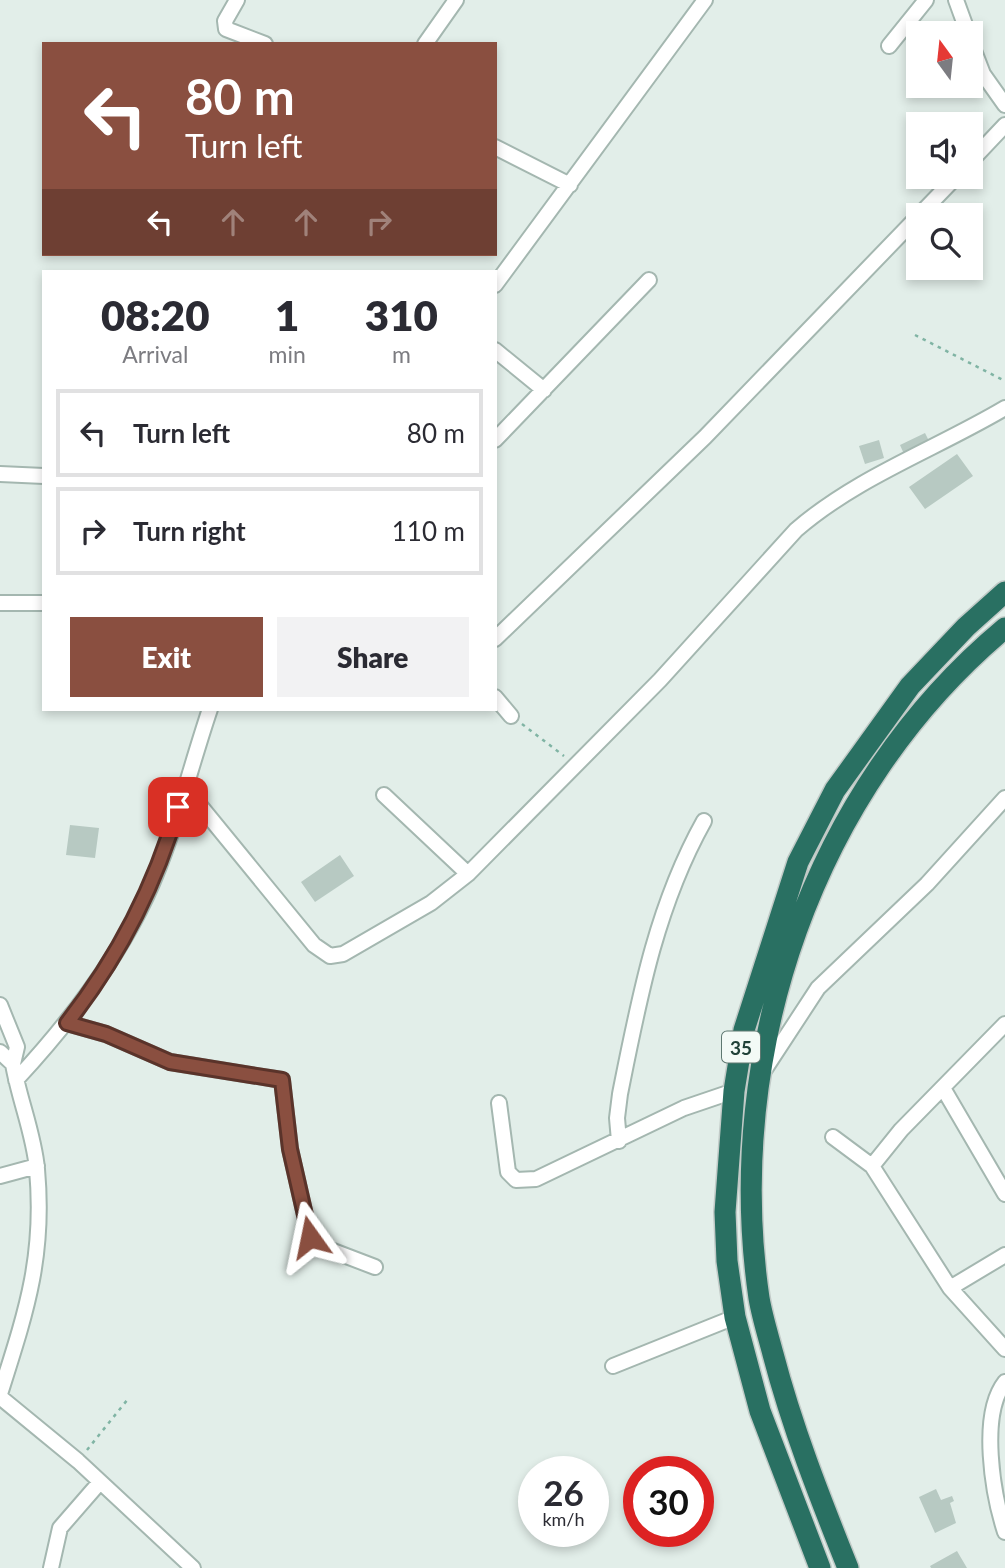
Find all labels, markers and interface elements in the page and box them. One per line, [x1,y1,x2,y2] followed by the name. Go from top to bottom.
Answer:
[906,21,984,98] north arrow
[906,21,983,280] map controls
[185,67,295,125] text: 80 m
[70,70,161,161] icon: left
[906,112,983,189] button: sound
[185,126,302,165] text: Turn left
[141,203,179,241] icon: left
[214,203,252,241] icon: ahead
[287,203,325,241] icon: ahead
[360,203,398,241] icon: right
[906,203,983,280] button: search
[101,290,210,340] text: 08:20
[275,290,299,340] text: 1
[365,290,438,340] text: 310
[122,340,188,368] text: Arrival
[269,340,306,368] text: min
[392,340,411,368] text: m
[74,414,112,452] icon: left
[133,417,230,449] text: Turn left
[407,417,465,449] text: 80 m
[74,512,112,550] icon: right
[133,515,246,547] text: Turn right
[392,515,465,547] text: 110 m
[70,617,263,697] button: Exit
[277,617,469,697] button: Share
[148,777,208,837] pin
[159,788,197,826] icon: arrive
[722,1032,760,1063] road number: 35
[273,1200,347,1274] position arrow
[623,1456,714,1547] speed limit sign: 30
[543,1471,584,1513] text: 26
[542,1508,585,1530] text: km/h

